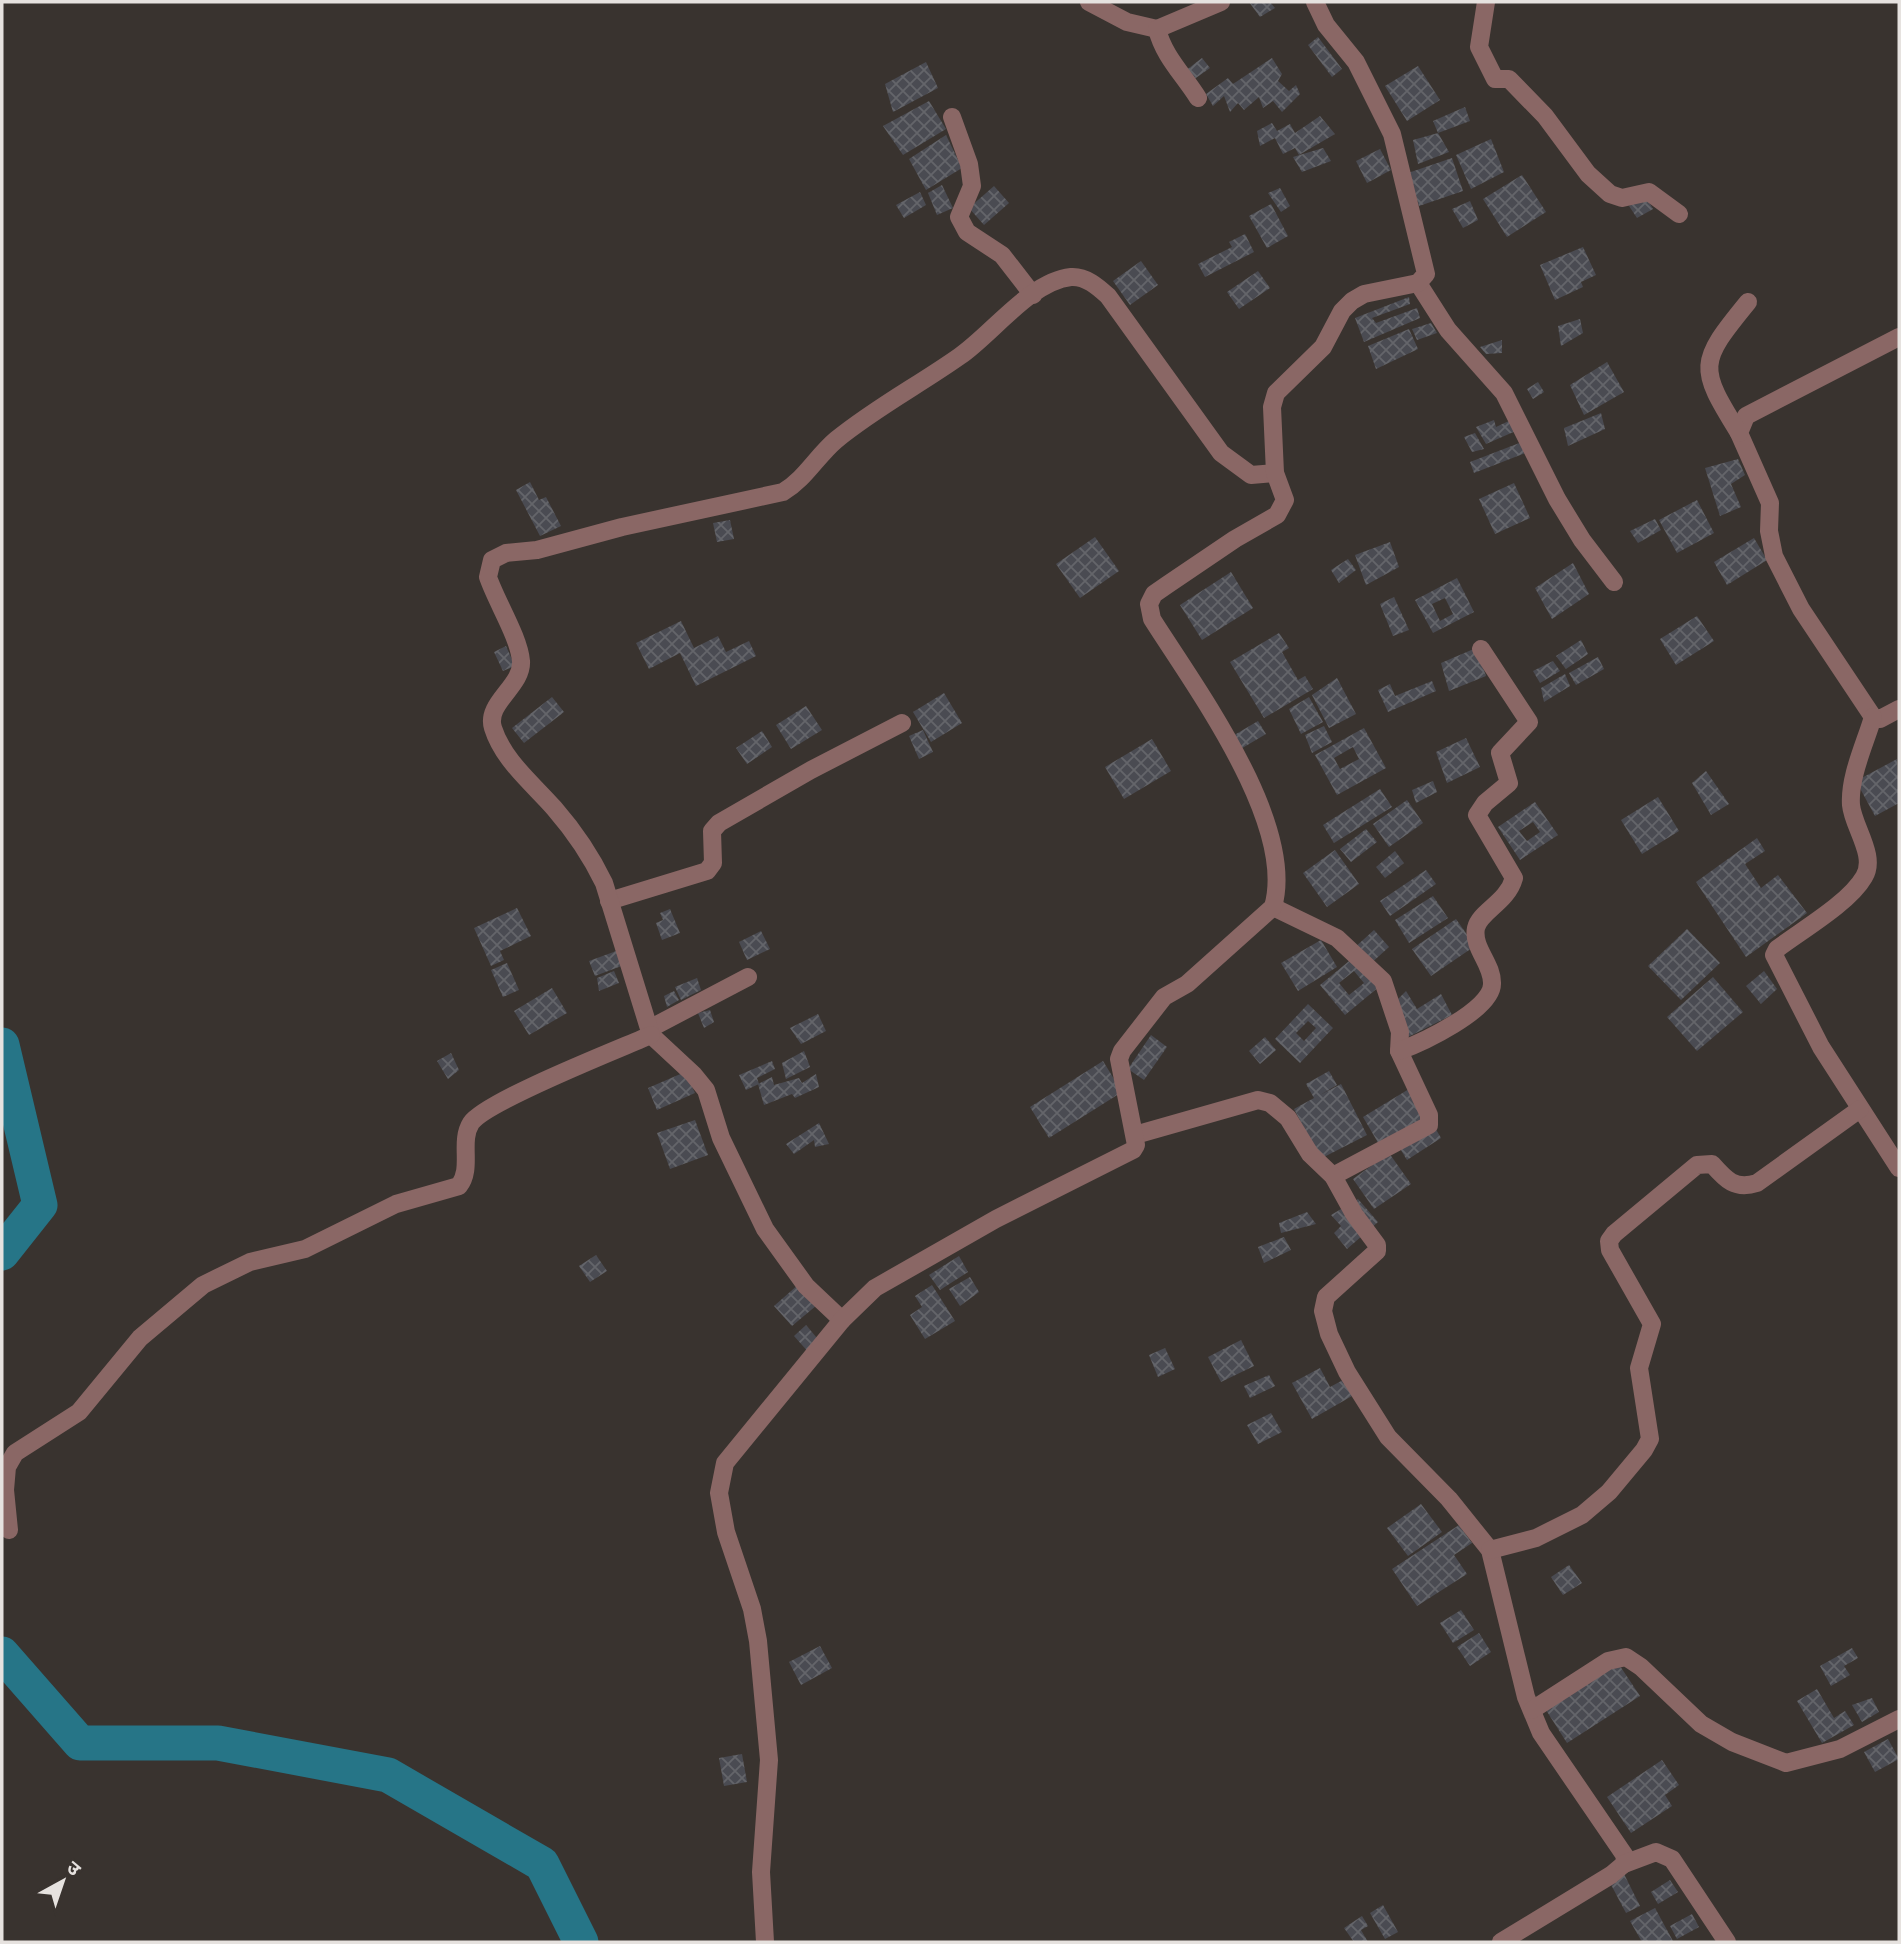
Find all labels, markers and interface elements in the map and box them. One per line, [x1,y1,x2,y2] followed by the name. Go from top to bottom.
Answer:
[28,1846,98,1916] north arrow
[62,1856,86,1881] text: उ

